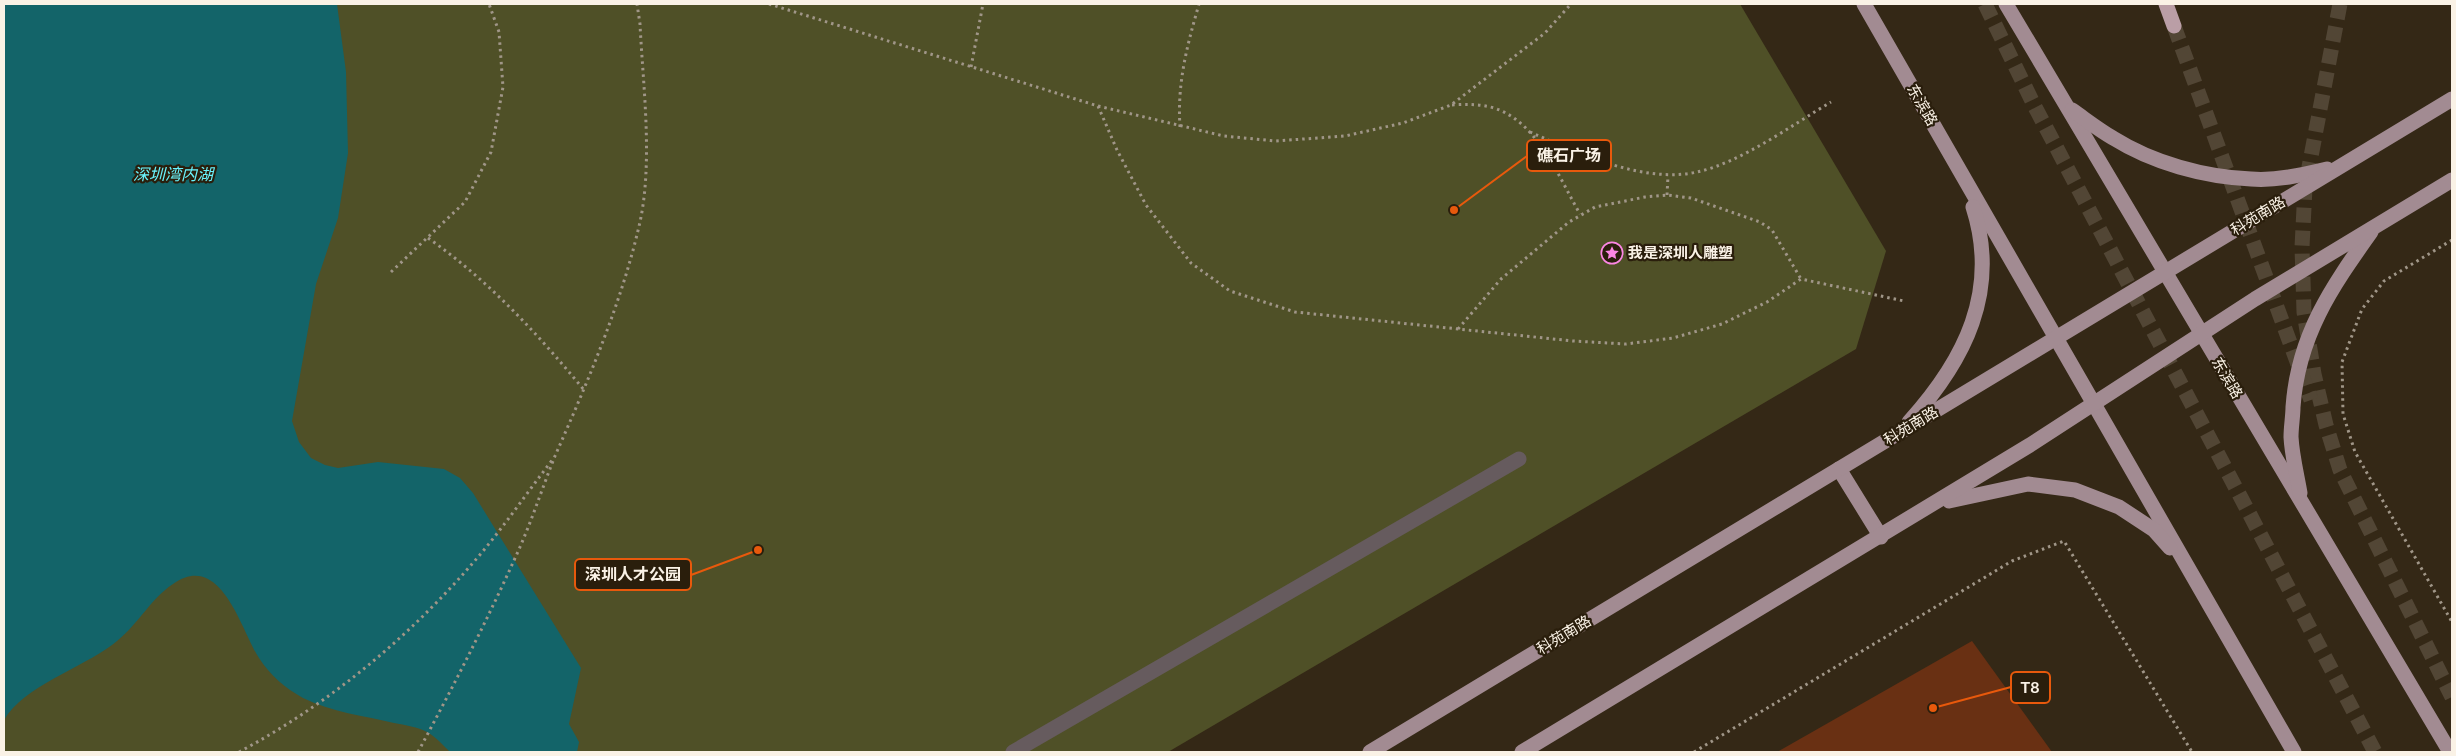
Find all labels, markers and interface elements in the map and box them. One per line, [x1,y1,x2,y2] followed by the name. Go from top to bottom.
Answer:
[1904,81,1942,128] street label: 东滨路
[1527,140,1611,171] callout: 礁石广场
[1537,145,1601,164] text: 礁石广场
[133,164,216,183] water label: 深圳湾内湖
[2227,192,2288,238] street label: 科苑南路
[1600,241,1624,265] place icon: 我是深圳人雕塑
[1628,243,1733,261] place label: 我是深圳人雕塑
[2209,354,2247,401] street label: 东滨路
[1880,402,1941,448] street label: 科苑南路
[575,559,691,590] callout: 深圳人才公园
[585,564,681,583] text: 深圳人才公园
[1533,611,1594,657] street label: 科苑南路
[2011,672,2050,703] callout: T8
[2021,677,2039,696] text: T8

